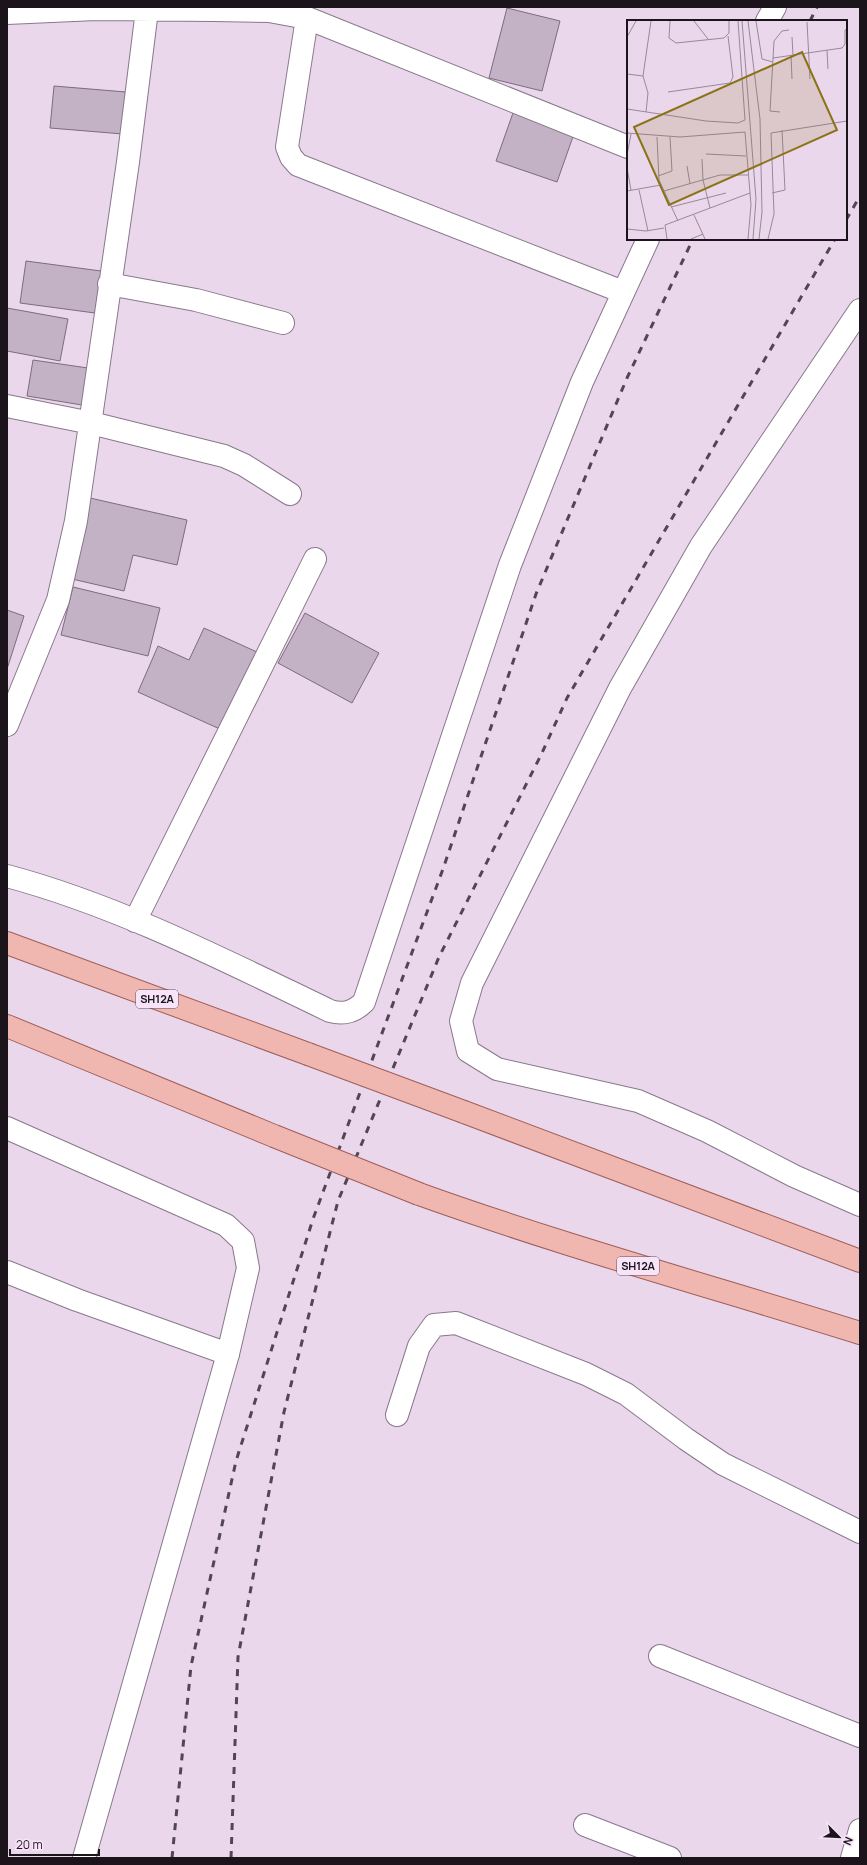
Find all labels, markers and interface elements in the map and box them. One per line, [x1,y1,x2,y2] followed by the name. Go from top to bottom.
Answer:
[627,20,847,240] inset map
[136,990,178,1008] road number: SH12A
[617,1257,659,1275] road number: SH12A
[819,1817,859,1857] north arrow
[10,1831,99,1857] scale bar
[840,1835,857,1848] text: N
[16,1836,43,1853] text: 20 m

